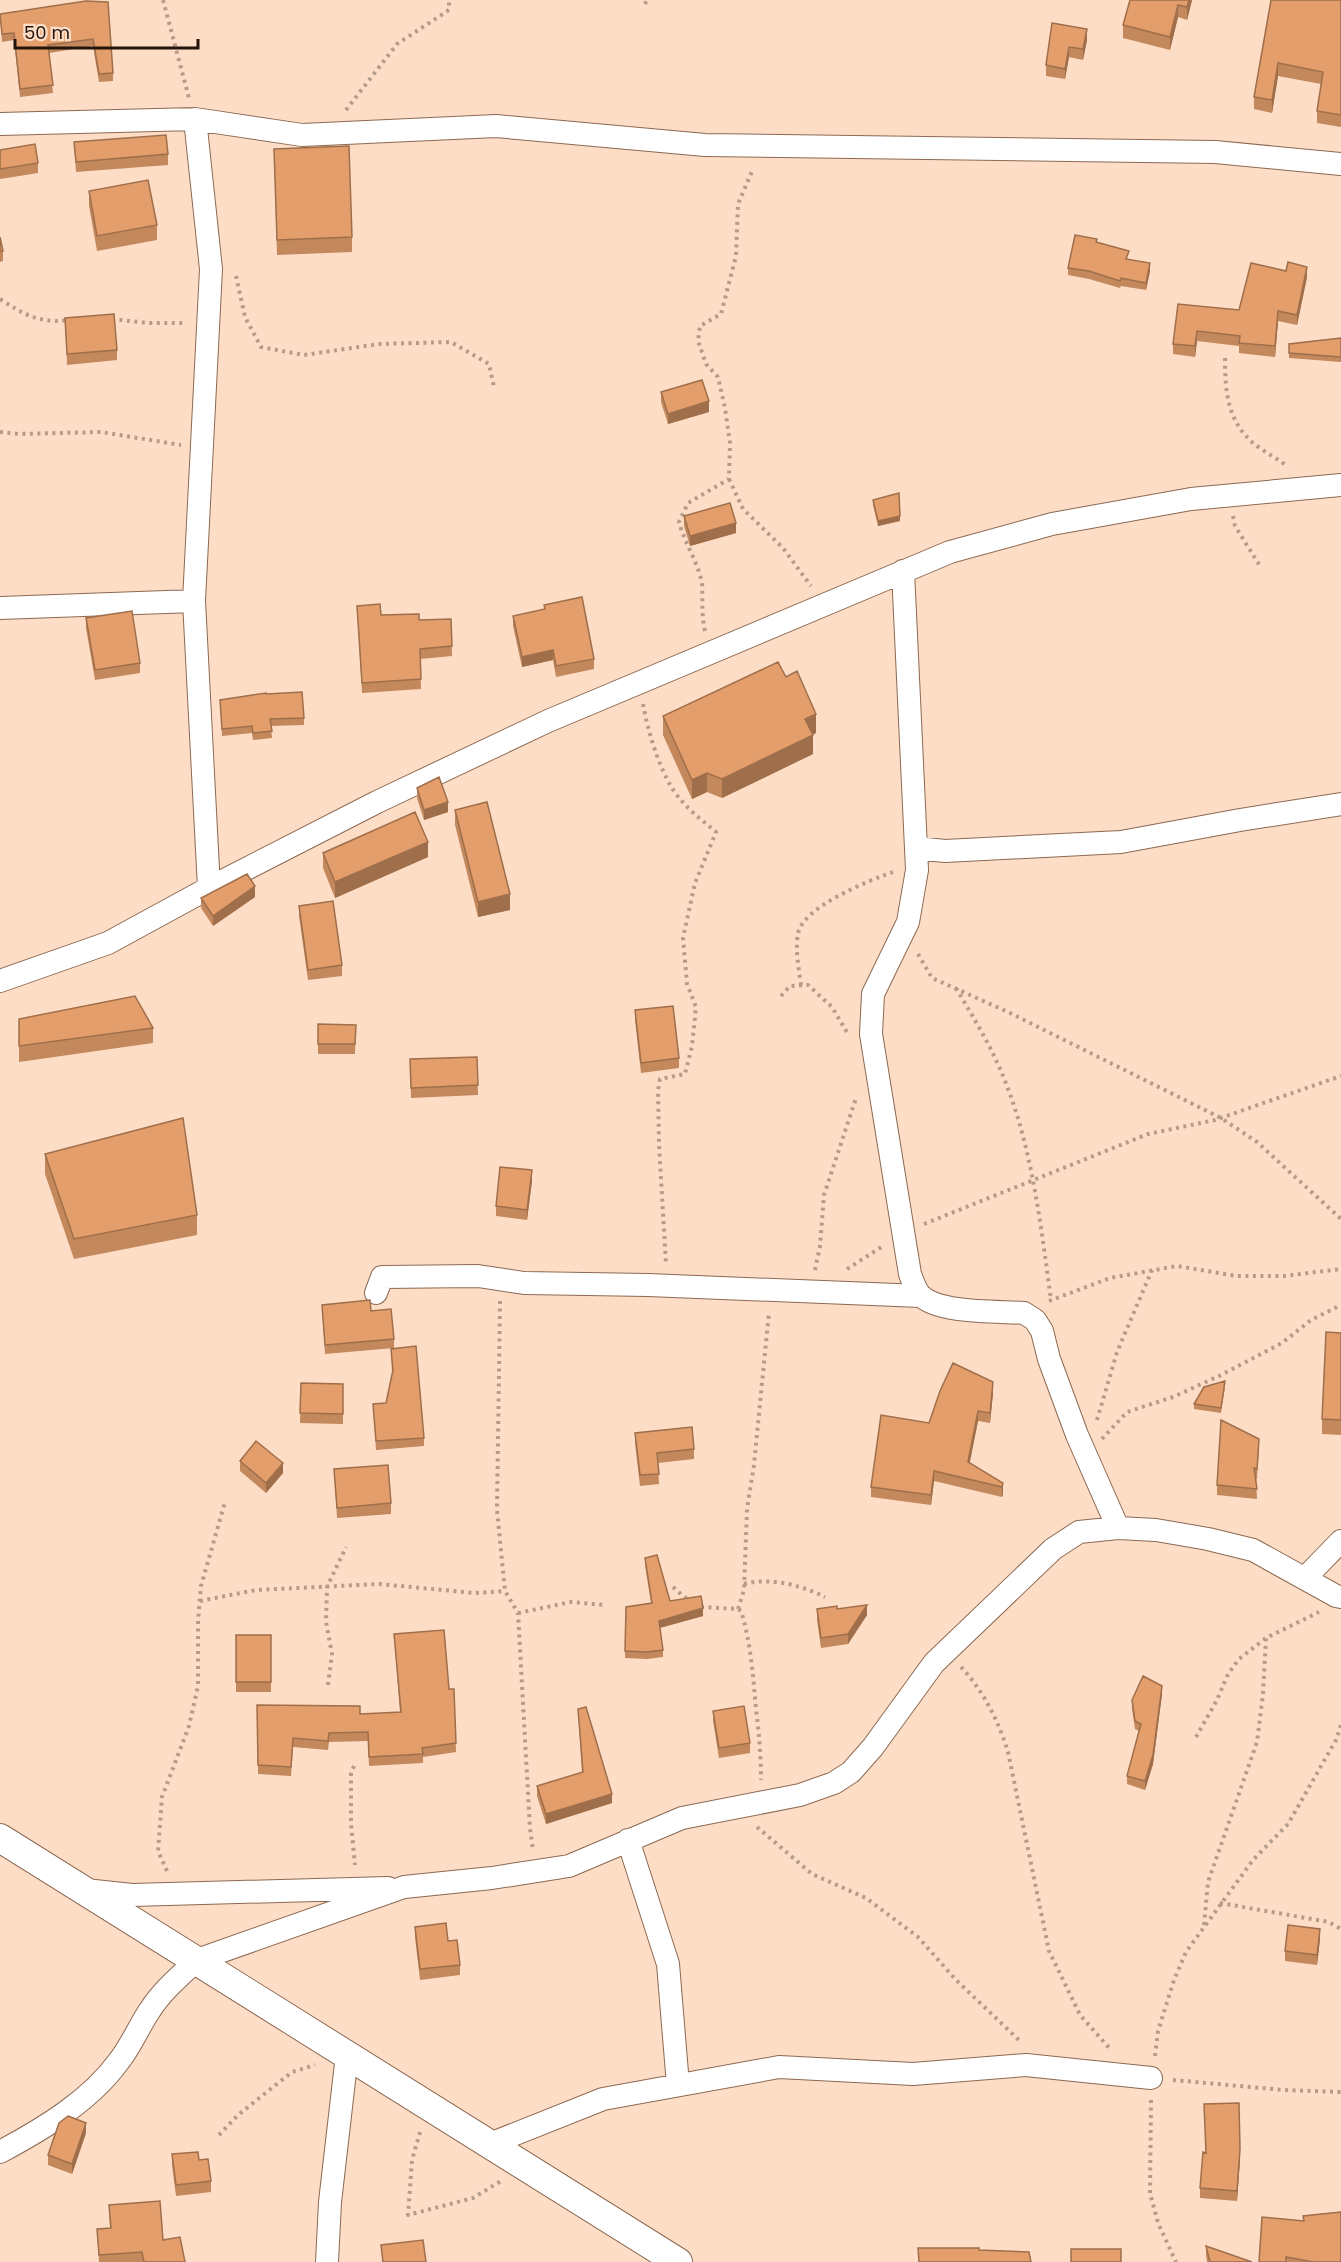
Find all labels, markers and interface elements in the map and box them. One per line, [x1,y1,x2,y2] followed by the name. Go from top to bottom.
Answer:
[15,12,198,50] scale bar
[24,20,70,45] text: 50 m

